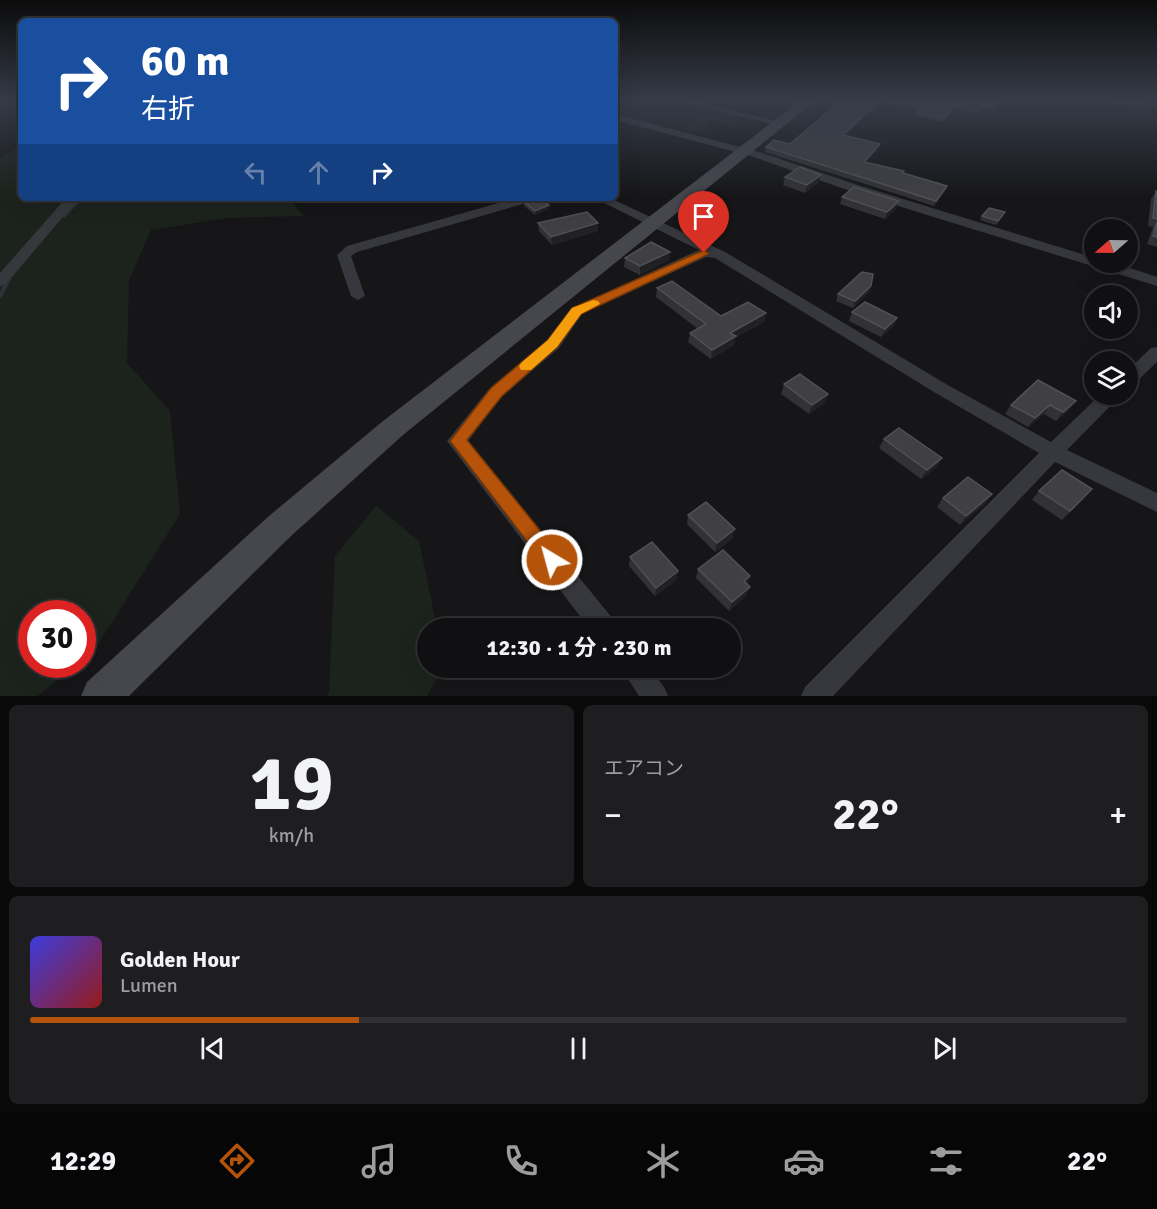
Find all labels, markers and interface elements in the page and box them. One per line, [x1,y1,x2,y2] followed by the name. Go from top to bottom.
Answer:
[141,36,230,87] text: 60 m
[42,42,120,120] icon: right
[141,93,195,126] text: 右折
[239,156,272,189] icon: left
[302,156,335,189] icon: ahead
[365,156,398,189] icon: right
[678,191,729,253] pin
[687,200,720,233] icon: arrive
[1084,219,1138,273] north arrow
[1084,219,1138,405] map controls
[1084,285,1138,339] button: sound
[1084,351,1138,405] button: layers
[520,528,584,592] position arrow
[18,600,96,678] speed limit sign: 30
[487,634,671,661] text: 12:30 · 1 分 · 230 m
[249,736,334,832] text: 19
[604,756,684,781] text: エアコン
[832,787,899,842] text: 22°
[604,795,622,836] text: −
[1109,795,1127,836] text: +
[269,823,314,848] text: km/h
[120,946,240,973] text: Golden Hour
[120,973,178,998] text: Lumen
[196,1032,229,1065] icon: previous
[562,1032,595,1065] icon: pause
[928,1032,961,1065] icon: next
[216,1140,258,1182] icon: directions
[358,1140,400,1182] icon: music
[500,1140,542,1182] icon: phone
[642,1140,684,1182] icon: climate
[783,1140,825,1182] icon: car
[925,1140,967,1182] icon: filters
[50,1145,116,1178] text: 12:29
[1067,1145,1107,1178] text: 22°

